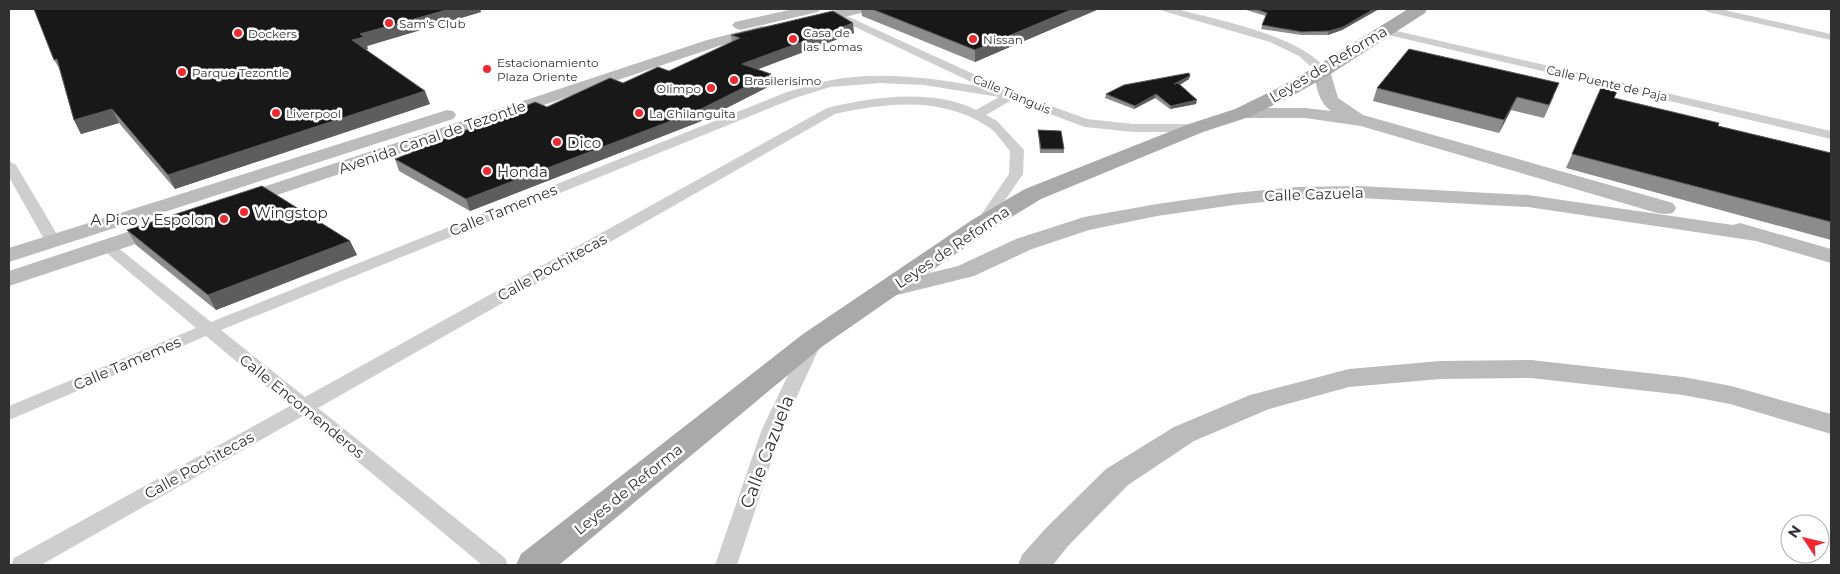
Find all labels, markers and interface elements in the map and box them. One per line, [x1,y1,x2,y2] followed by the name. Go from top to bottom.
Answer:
[399,16,466,31] place label: Sam's Club
[383,17,395,29] marker: Sam's Club
[1266,21,1390,107] street label: Leyes de Reforma
[803,25,863,54] place label: Casa de las Lomas
[248,26,297,41] place label: Dockers
[232,27,244,39] marker: Dockers
[983,32,1023,47] place label: Nissan
[787,33,799,45] marker: Casa de las Lomas
[967,33,979,45] marker: Nissan
[497,55,599,84] place label: Estacionamiento Plaza Oriente
[1545,62,1669,104] street label: Calle Puente de Paja
[481,63,493,75] marker: Estacionamiento Plaza Oriente
[192,65,289,80] place label: Parque Tezontle
[176,66,188,78] marker: Parque Tezontle
[971,71,1053,117] street label: Calle Tianguis
[744,73,821,88] place label: Brasilerisimo
[728,74,740,86] marker: Brasilerisimo
[656,81,701,96] place label: Olimpo
[705,82,717,94] marker: Olimpo
[336,96,528,178] street label: Avenida Canal de Tezontle
[286,106,341,121] place label: Liverpool
[649,106,736,121] place label: La Chilanguita
[270,107,282,119] marker: Liverpool
[633,107,645,119] marker: La Chilanguita
[567,133,601,152] place label: Dico
[551,136,563,148] marker: Dico
[497,162,548,181] place label: Honda
[481,165,493,177] marker: Honda
[446,180,560,240] street label: Calle Tamemes
[1264,183,1364,205] street label: Calle Cazuela
[891,202,1013,292] street label: Leyes de Reforma
[254,203,328,222] place label: Wingstop
[238,206,250,218] marker: Wingstop
[90,210,214,229] place label: A Pico y Espolon
[218,213,230,225] marker: A Pico y Espolon
[494,229,610,305] street label: Calle Pochitecas
[70,332,184,394] street label: Calle Tamemes
[236,350,368,462] street label: Calle Encomenderos
[735,392,799,512] street label: Calle Cazuela
[141,427,257,503] street label: Calle Pochitecas
[570,439,686,539] street label: Leyes de Reforma
[1780,514,1830,564] north arrow
[1784,522,1805,541] text: N

